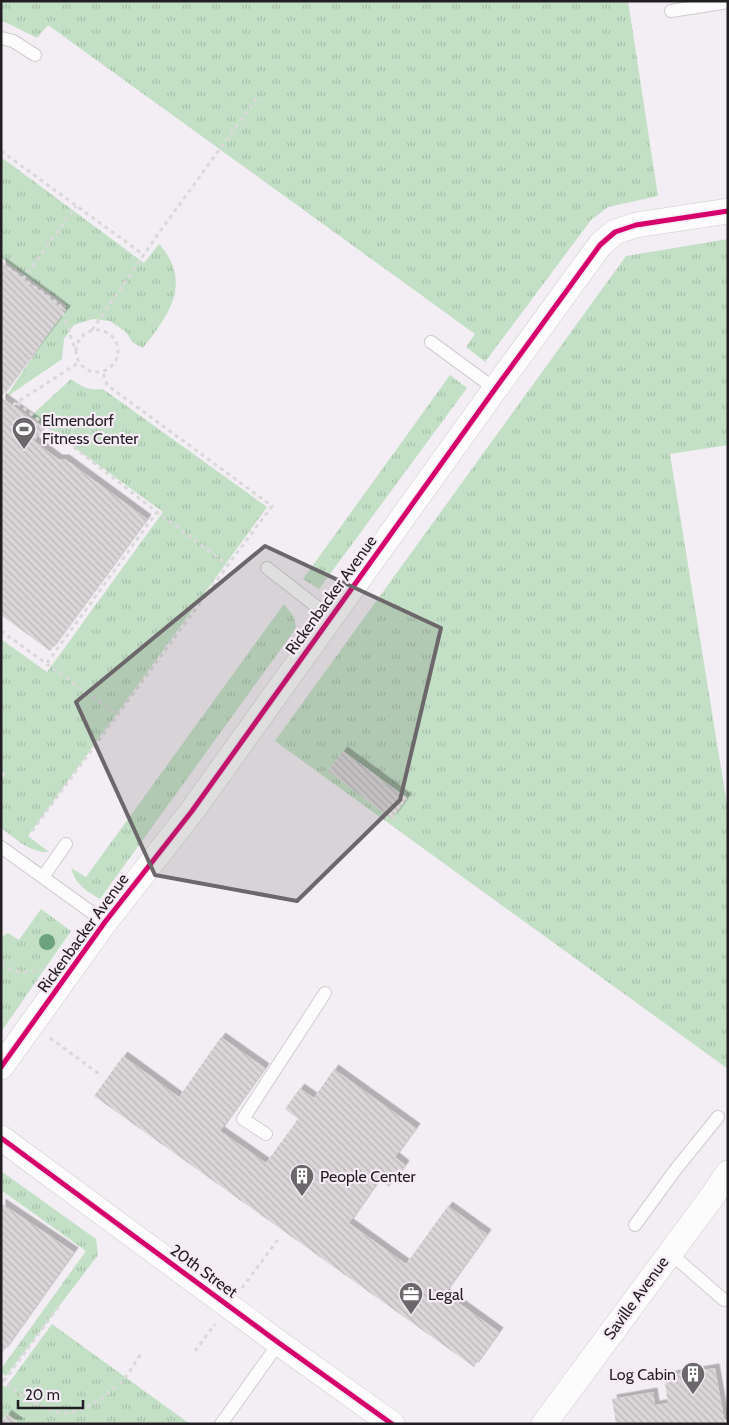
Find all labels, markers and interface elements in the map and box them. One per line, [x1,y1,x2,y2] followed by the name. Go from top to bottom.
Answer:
[42,411,139,448] place label: Elmendorf Fitness Center
[11,416,37,450] sports icon: Elmendorf Fitness Center
[281,532,381,658] street label: Rickenbacker Avenue
[33,870,133,996] street label: Rickenbacker Avenue
[289,1163,315,1197] building icon: People Center
[320,1167,416,1186] place label: People Center
[167,1240,242,1302] street label: 20th Street
[600,1253,672,1343] street label: Saville Avenue
[398,1281,424,1315] office icon: Legal
[428,1285,464,1304] place label: Legal
[680,1361,706,1395] building icon: Log Cabin
[609,1365,676,1384] place label: Log Cabin
[18,1378,82,1410] scale bar
[25,1386,60,1404] text: 20 m

